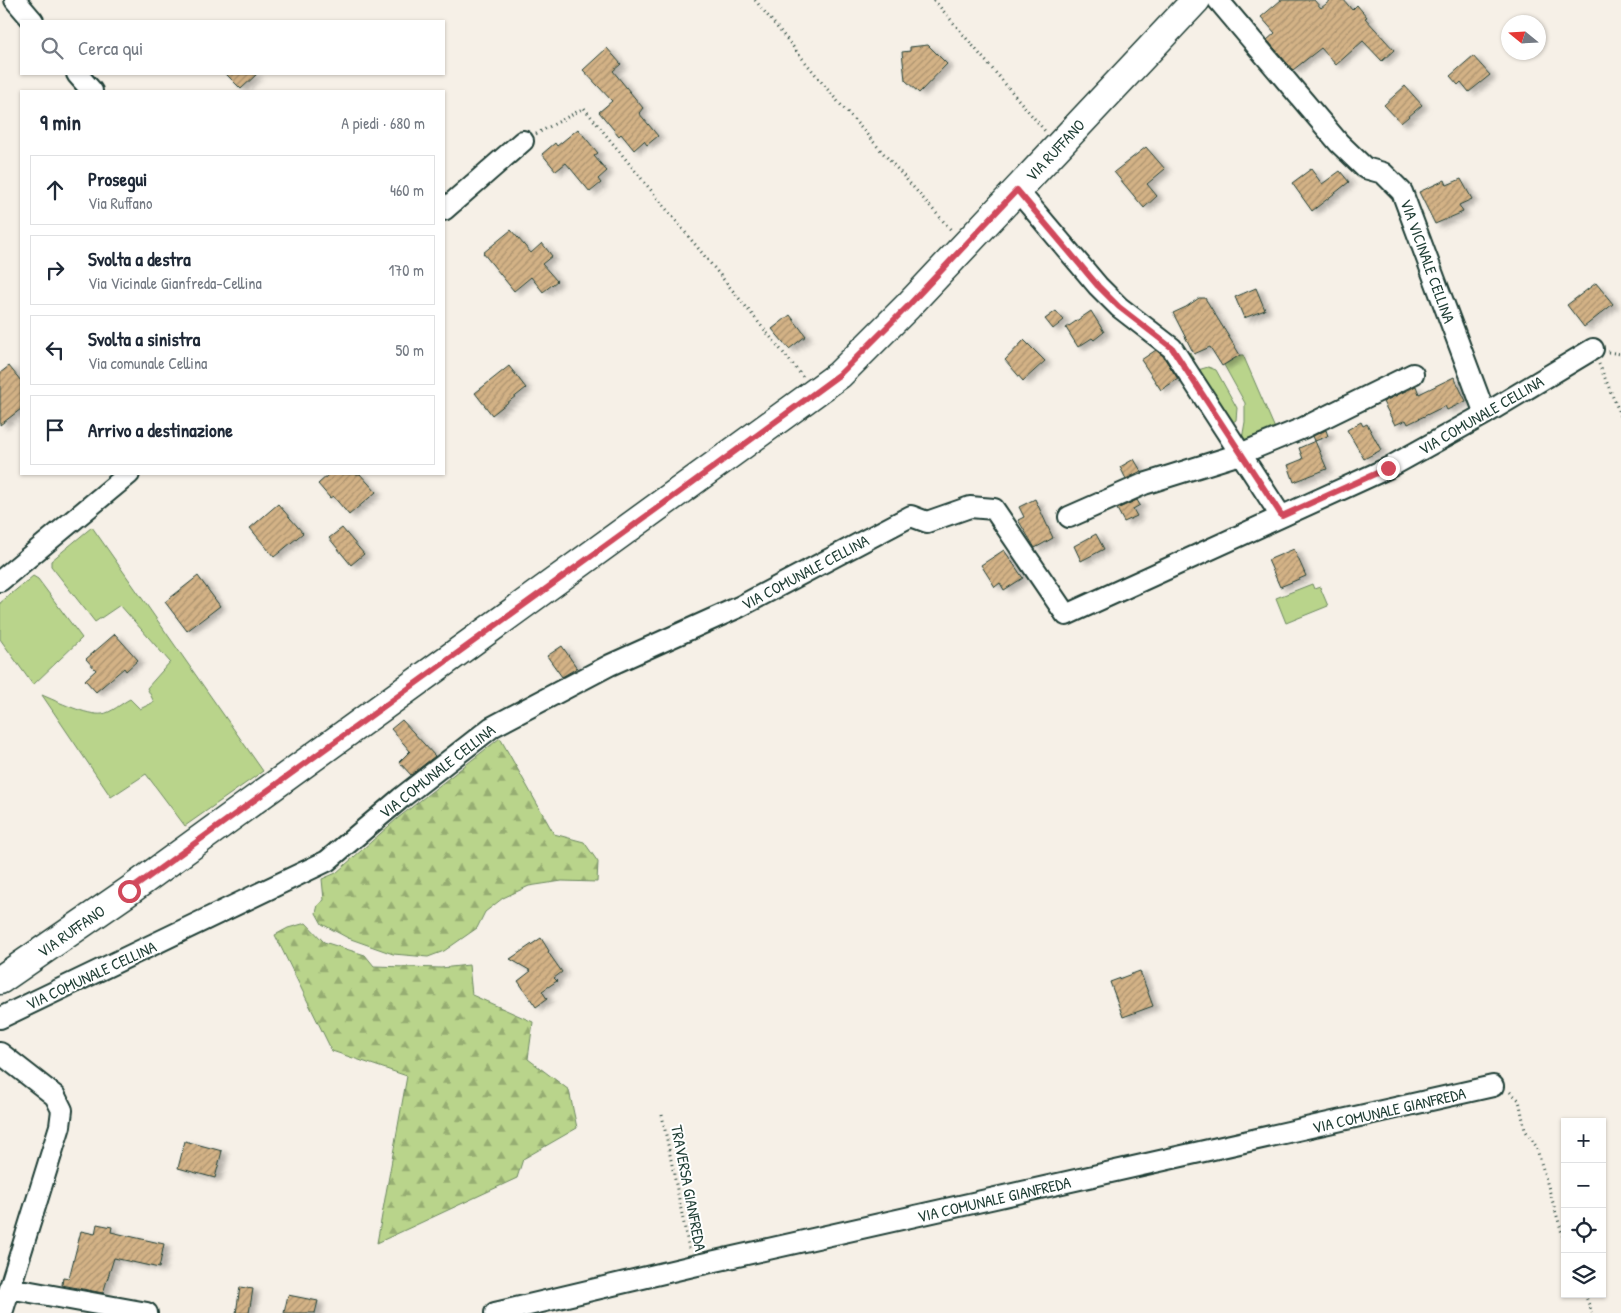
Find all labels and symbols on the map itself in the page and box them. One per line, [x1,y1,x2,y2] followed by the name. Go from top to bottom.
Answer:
[1501,15,1546,60] north arrow
[1021,114,1090,186] street label: VIA RUFFANO
[1395,196,1461,326] street label: VIA VICINALE CELLINA
[1414,370,1548,460] street label: VIA COMUNALE CELLINA
[1377,457,1400,480] route end
[738,529,873,615] street label: VIA COMUNALE CELLINA
[375,719,500,823] street label: VIA COMUNALE CELLINA
[118,880,141,903] route start
[33,900,109,962] street label: VIA RUFFANO
[22,935,160,1015] street label: VIA COMUNALE CELLINA
[1310,1082,1468,1138] street label: VIA COMUNALE GIANFREDA
[666,1123,712,1253] street label: TRAVERSA GIANFREDA
[915,1171,1073,1227] street label: VIA COMUNALE GIANFREDA

